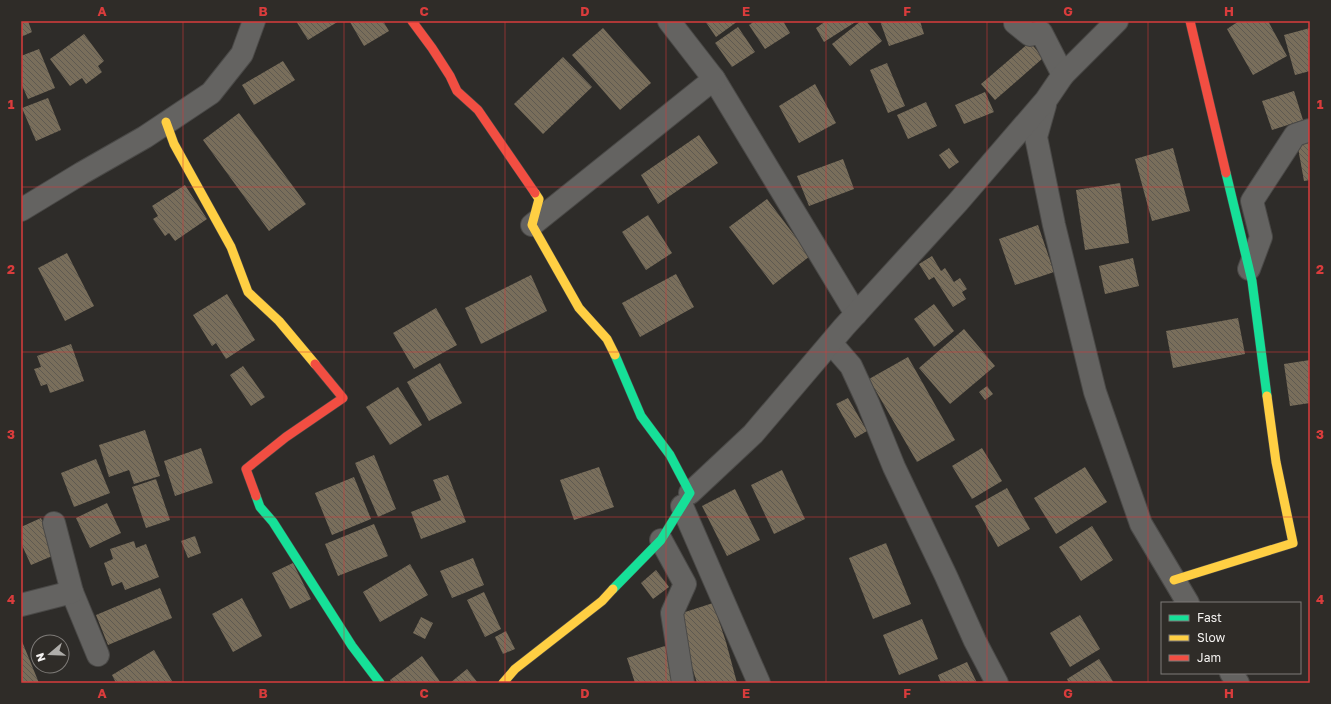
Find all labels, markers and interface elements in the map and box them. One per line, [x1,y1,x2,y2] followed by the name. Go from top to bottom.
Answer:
[97,3,107,19] text: A
[258,3,268,19] text: B
[419,3,429,19] text: C
[580,3,590,19] text: D
[742,3,750,19] text: E
[903,3,911,19] text: F
[1063,3,1073,19] text: G
[1224,3,1234,19] text: H
[8,96,15,112] text: 1
[1317,96,1324,112] text: 1
[7,261,15,277] text: 2
[1316,261,1324,277] text: 2
[7,426,15,442] text: 3
[1316,426,1324,442] text: 3
[7,591,15,607] text: 4
[1316,591,1324,607] text: 4
[1161,602,1301,674] legend
[1197,610,1222,625] text: Fast
[1197,630,1225,645] text: Slow
[30,634,70,674] north arrow
[1197,650,1221,665] text: Jam
[33,651,48,663] text: N
[97,685,107,701] text: A
[258,685,268,701] text: B
[419,685,429,701] text: C
[580,685,590,701] text: D
[742,685,750,701] text: E
[903,685,911,701] text: F
[1063,685,1073,701] text: G
[1224,685,1234,701] text: H

